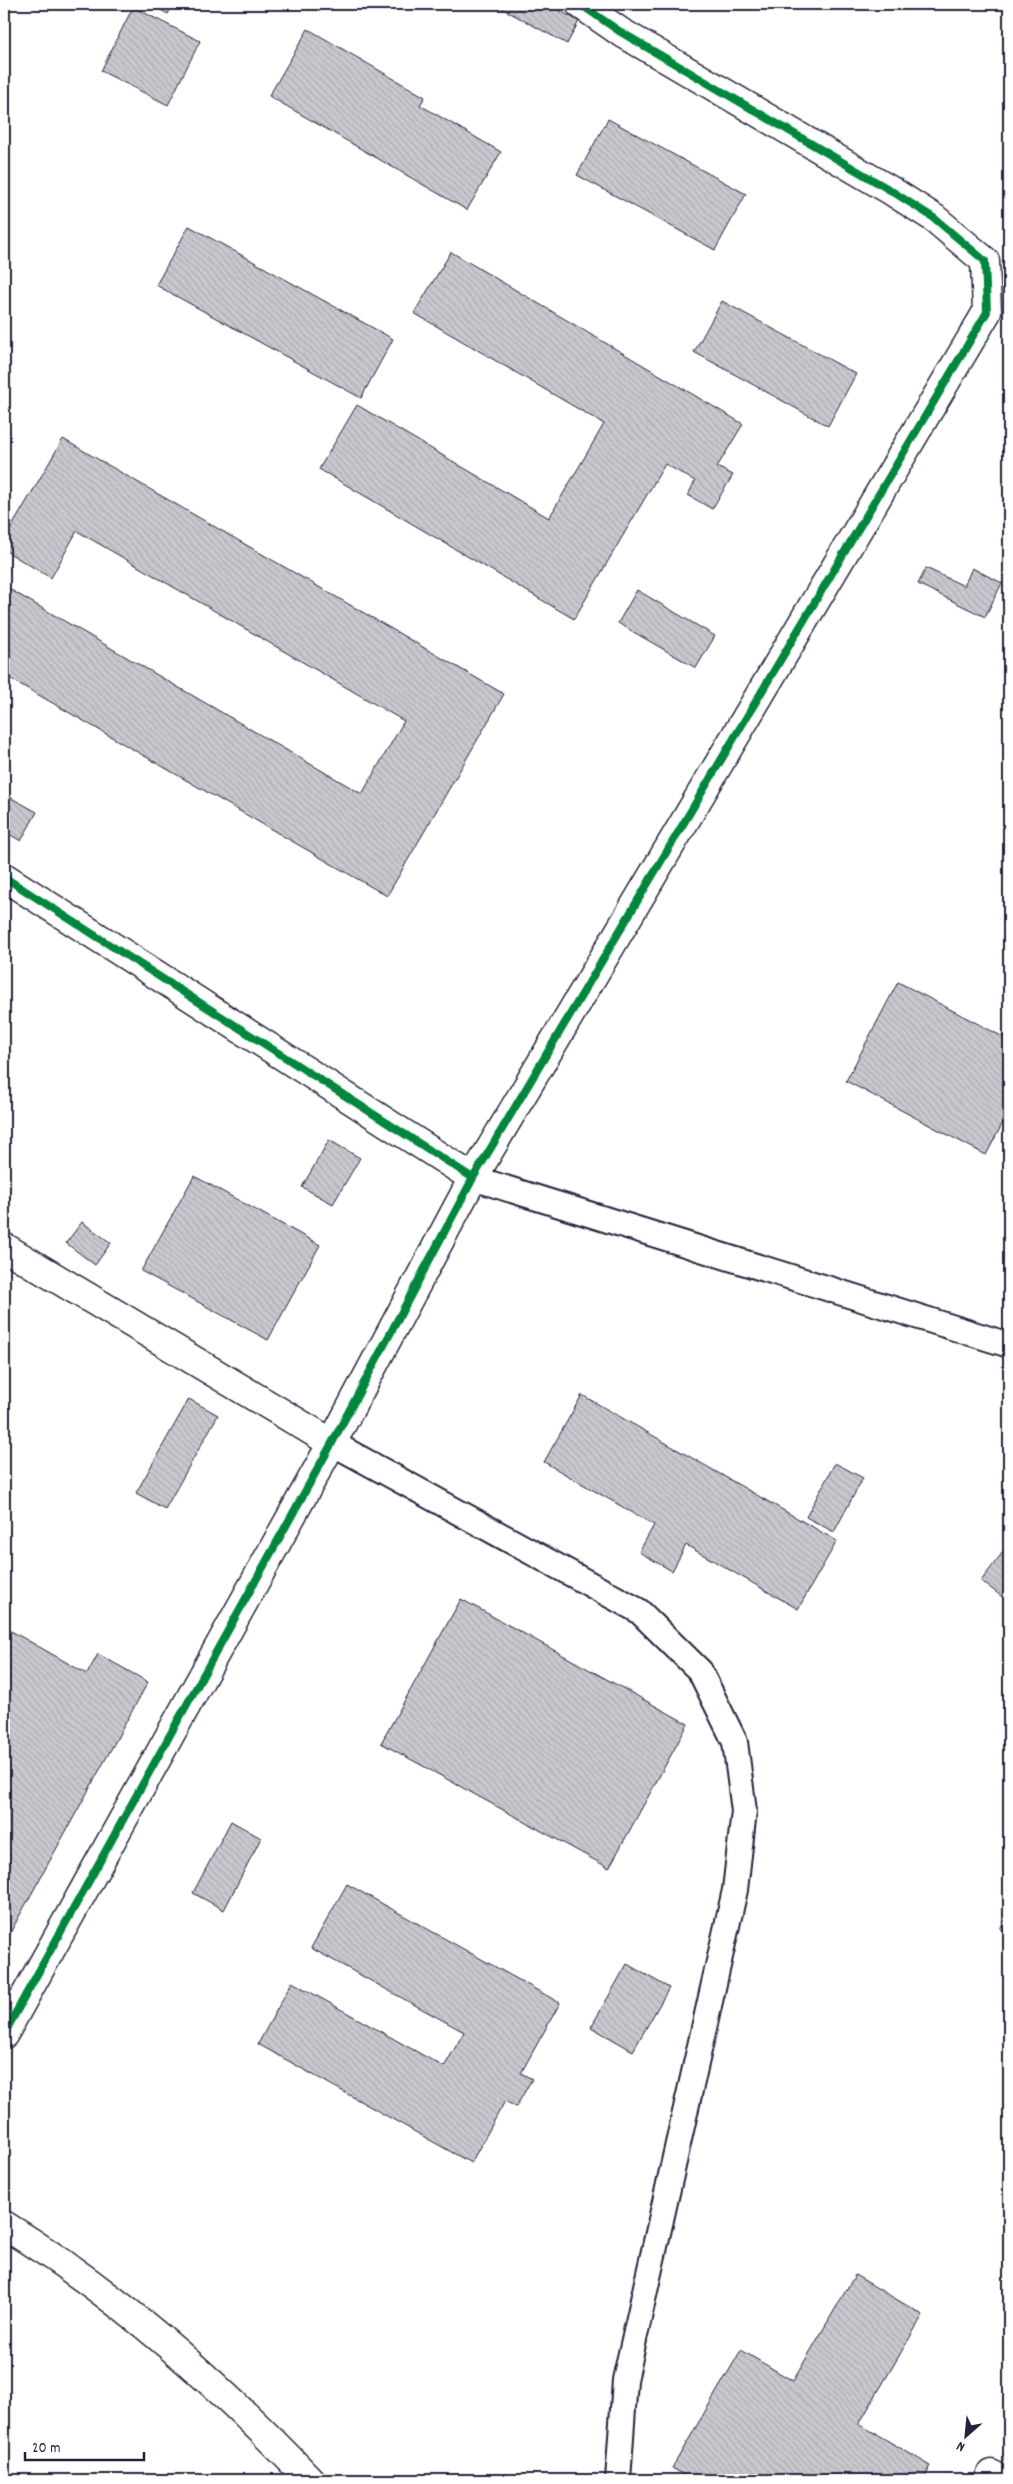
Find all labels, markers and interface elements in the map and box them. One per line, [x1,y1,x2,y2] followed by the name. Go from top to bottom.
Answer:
[940,2412,990,2462] north arrow
[25,2429,144,2461] scale bar
[953,2435,969,2456] text: N
[32,2438,60,2460] text: 20 m

